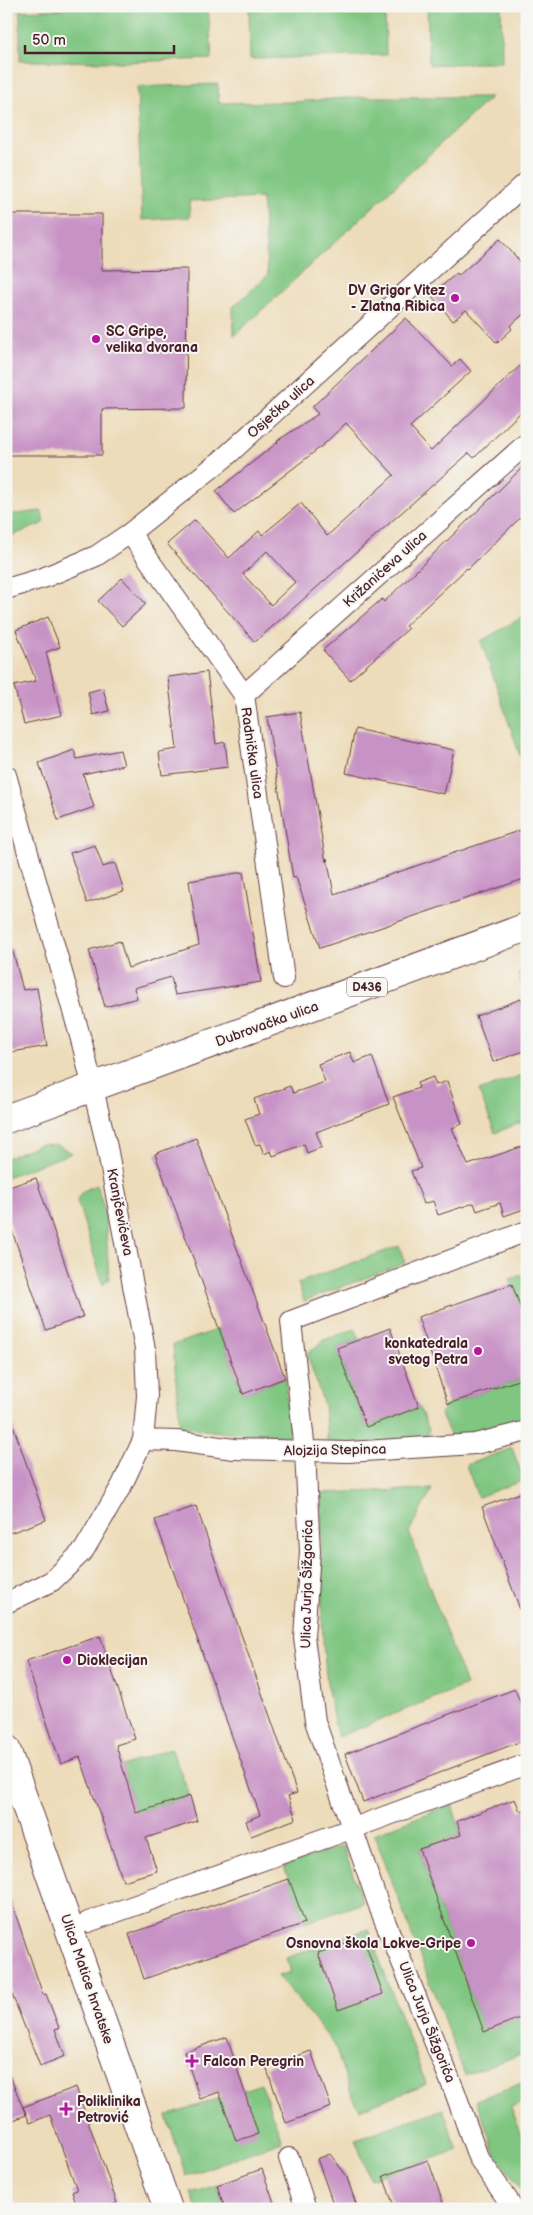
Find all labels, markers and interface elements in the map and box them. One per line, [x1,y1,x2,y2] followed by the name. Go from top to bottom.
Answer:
[25,22,174,54] scale bar
[32,31,66,50] text: 50 m
[348,282,445,315] place label: DV Grigor Vitez - Zlatna Ribica
[449,292,461,304] marker: DV Grigor Vitez - Zlatna Ribica
[105,323,198,356] place label: SC Gripe, velika dvorana
[90,333,102,345] marker: SC Gripe, velika dvorana
[244,372,318,442] street label: Osječka ulica
[340,527,430,611] street label: Križanićeva ulica
[237,706,267,800] street label: Radnička ulica
[347,978,387,996] road number: D436
[213,997,321,1051] street label: Dubrovačka ulica
[103,1167,137,1257] street label: Kranjčevićeva
[385,1335,468,1368] place label: konkatedrala svetog Petra
[472,1345,484,1357] marker: konkatedrala svetog Petra
[284,1441,387,1459] street label: Alojzija Stepinca
[296,1519,317,1649] street label: Ulica Jurja Šižgorića
[77,1652,148,1669] place label: Dioklecijan
[61,1654,73,1666] marker: Dioklecijan
[57,1912,117,2046] street label: Ulica Matice hrvatske
[286,1935,461,1952] place label: Osnovna škola Lokve-Gripe
[465,1937,477,1949] marker: Osnovna škola Lokve-Gripe
[395,1959,460,2085] street label: Ulica Jurja Šižgorića
[203,2053,304,2070] place label: Falcon Peregrin
[185,2054,199,2068] marker: Falcon Peregrin
[77,2093,141,2126] place label: Poliklinika Petrović
[59,2102,73,2116] marker: Poliklinika Petrović

